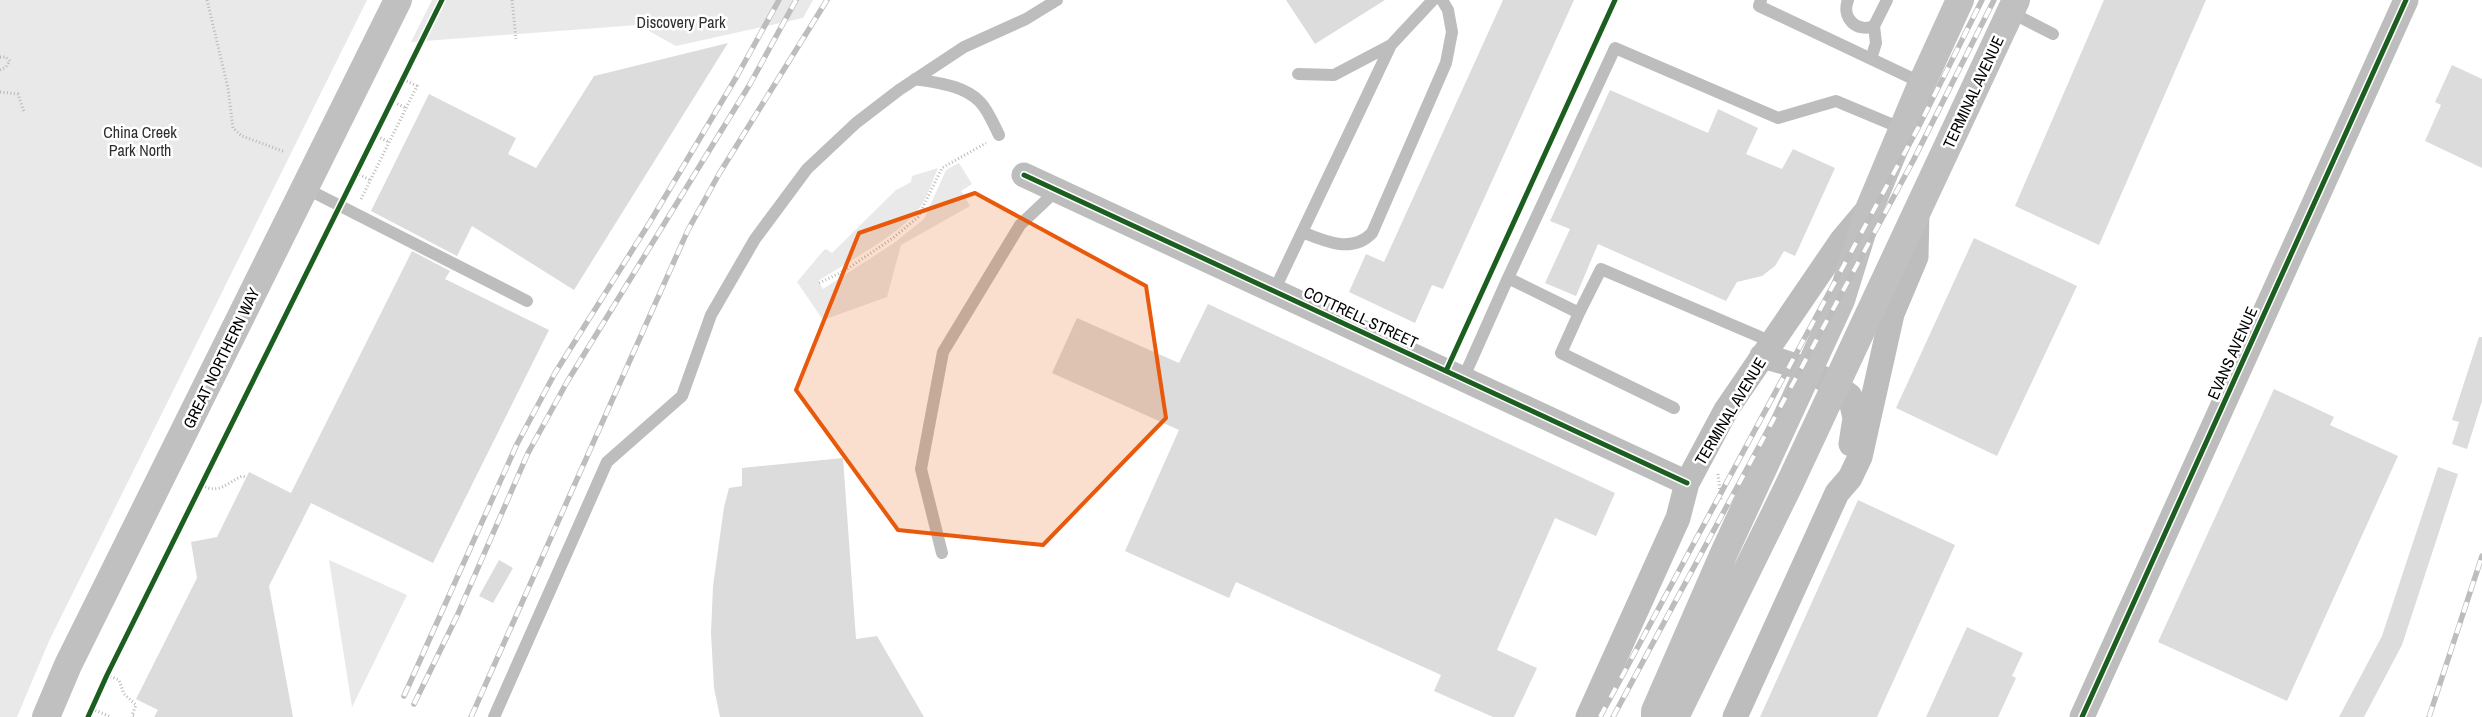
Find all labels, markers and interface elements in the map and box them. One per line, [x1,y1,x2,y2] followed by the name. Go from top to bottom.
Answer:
[637,11,726,33] park label: Discovery Park
[1937,32,2009,152] street label: TERMINAL AVENUE
[103,121,177,161] park label: China Creek Park North
[1300,281,1422,353] street label: COTTRELL STREET
[177,284,265,432] street label: GREAT NORTHERN WAY
[2202,303,2262,403] street label: EVANS AVENUE
[1689,353,1771,469] street label: TERMINAL AVENUE

